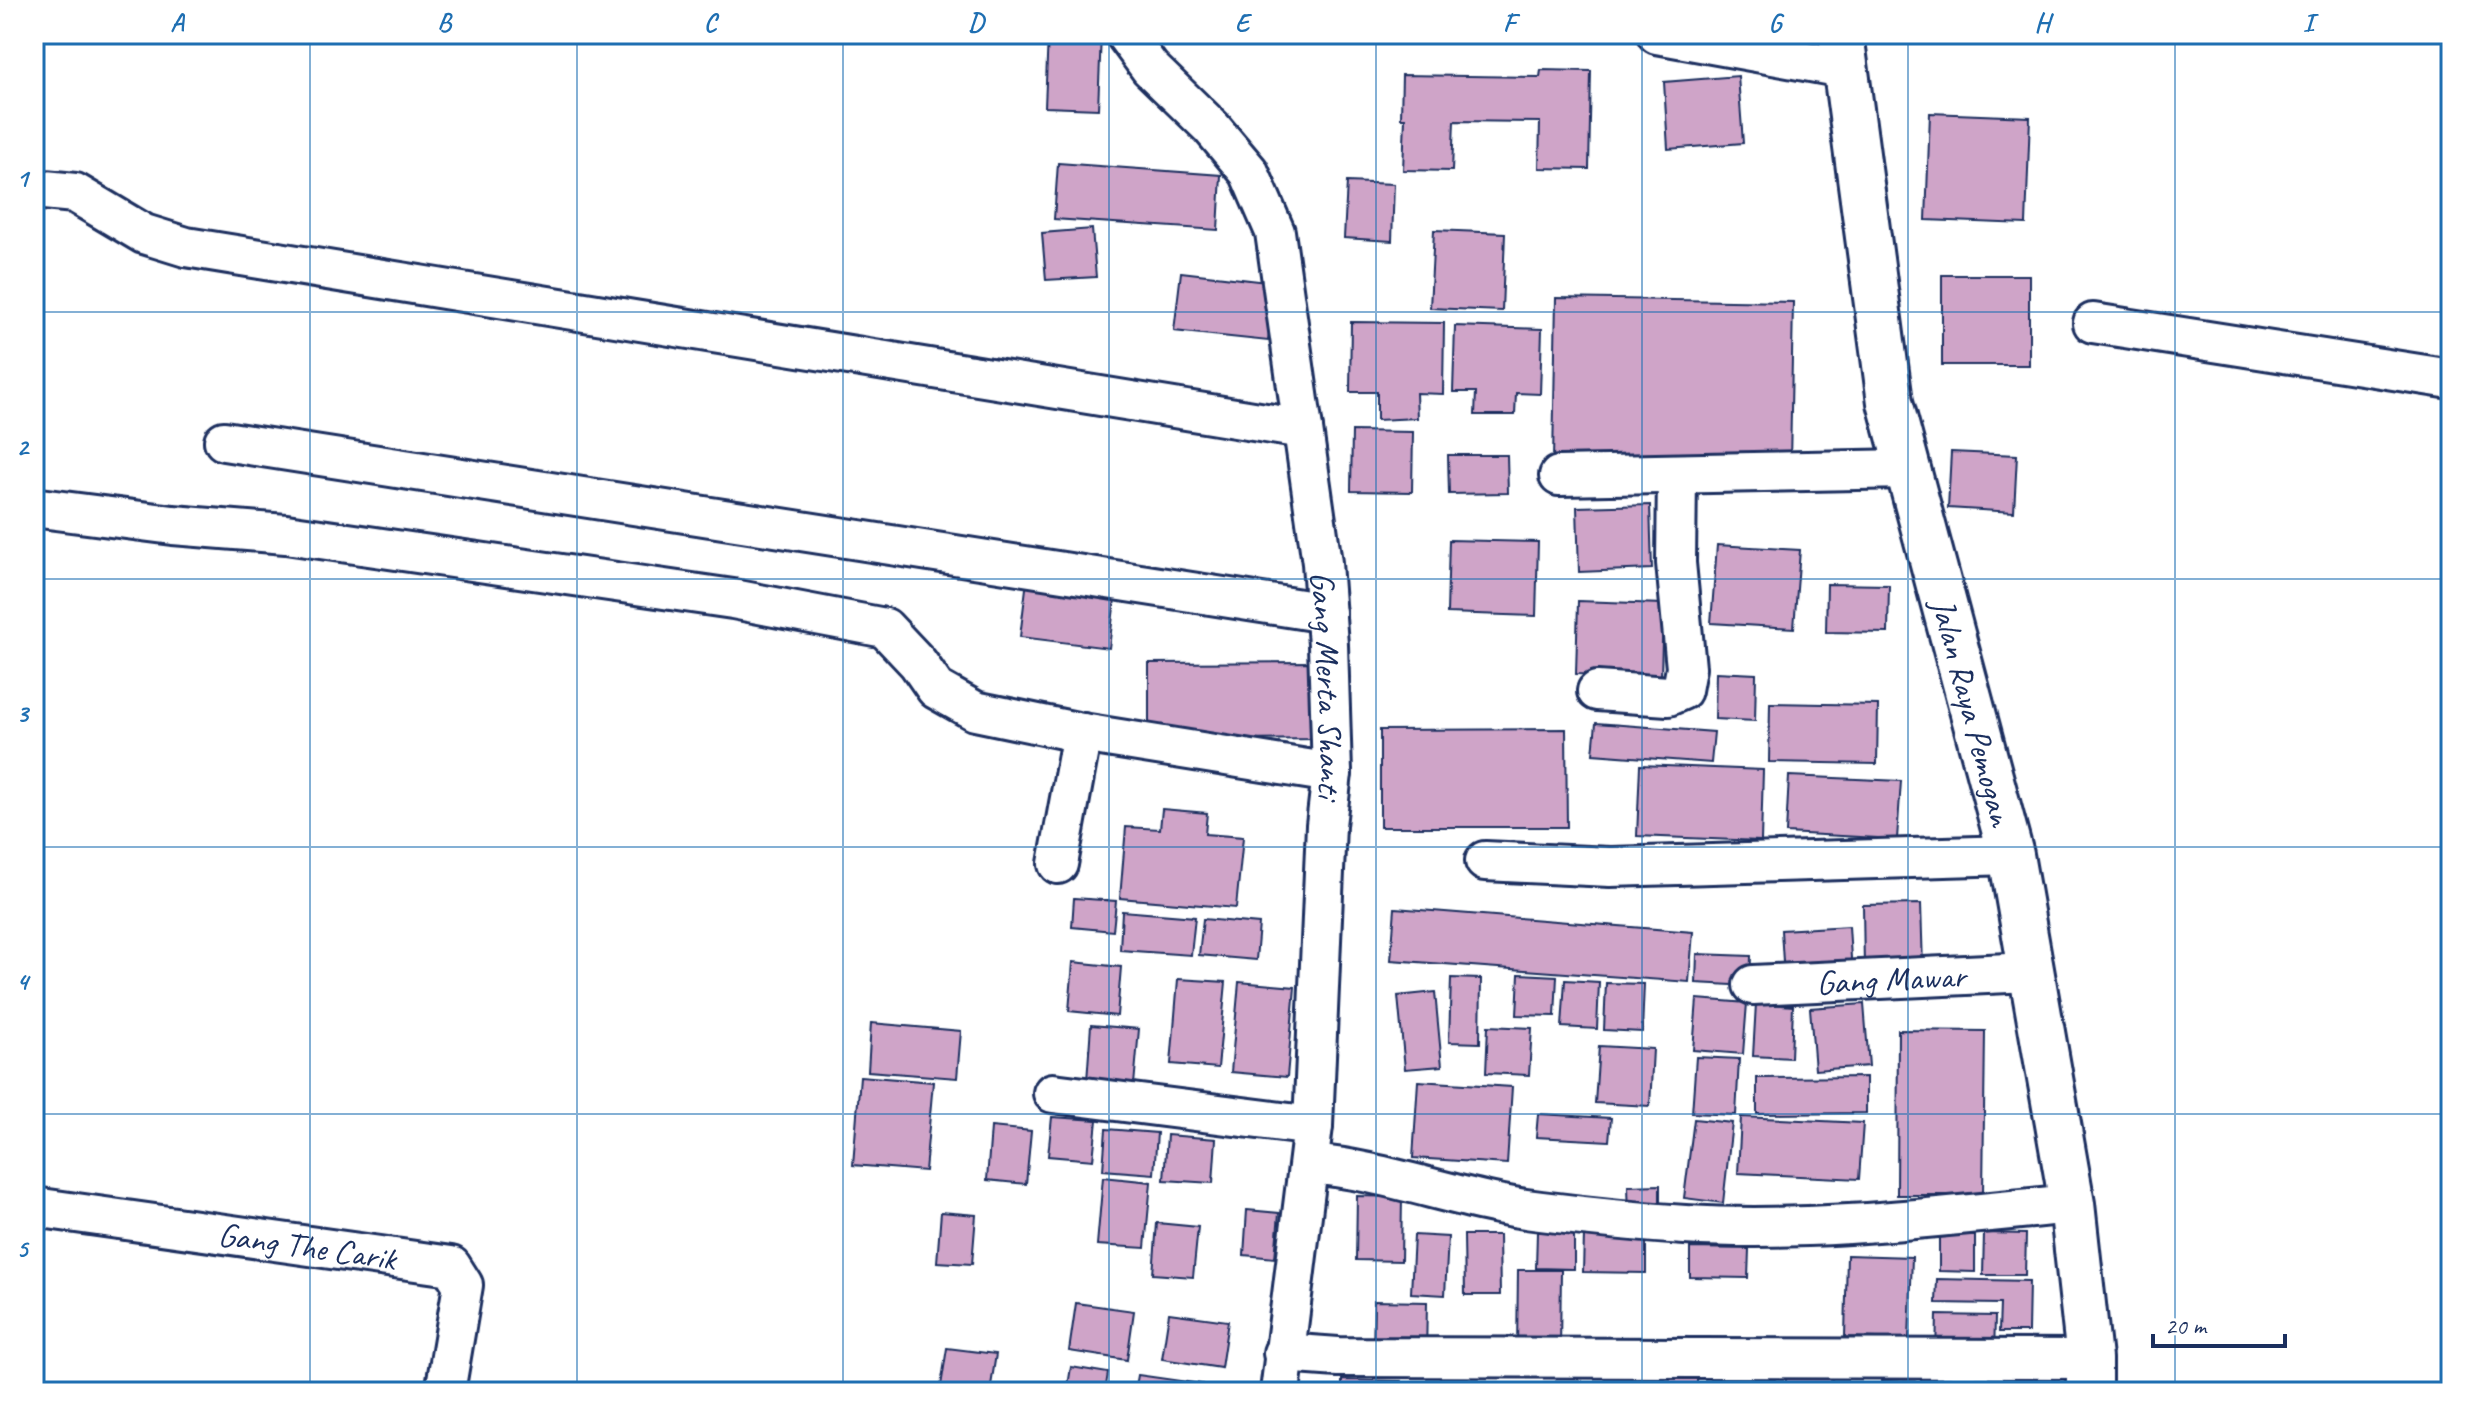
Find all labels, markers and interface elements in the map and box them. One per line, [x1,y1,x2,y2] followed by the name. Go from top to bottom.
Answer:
[170,6,185,39] text: A
[437,6,453,39] text: B
[704,6,720,39] text: C
[968,6,986,39] text: D
[1235,6,1253,39] text: E
[1503,6,1521,39] text: F
[1769,6,1785,39] text: G
[2035,6,2055,39] text: H
[2303,6,2320,39] text: I
[16,162,31,195] text: 1
[16,430,30,463] text: 2
[1301,570,1354,805] street label: Gang Merta Shanti
[1921,592,2024,832] street label: Jalan Raya Pemogan
[16,697,30,730] text: 3
[1815,954,1970,1004] street label: Gang Mawar
[16,965,31,998] text: 4
[216,1212,401,1280] street label: Gang The Carik
[16,1232,30,1265] text: 5
[2153,1298,2285,1348] scale bar
[2165,1311,2208,1341] text: 20 m

